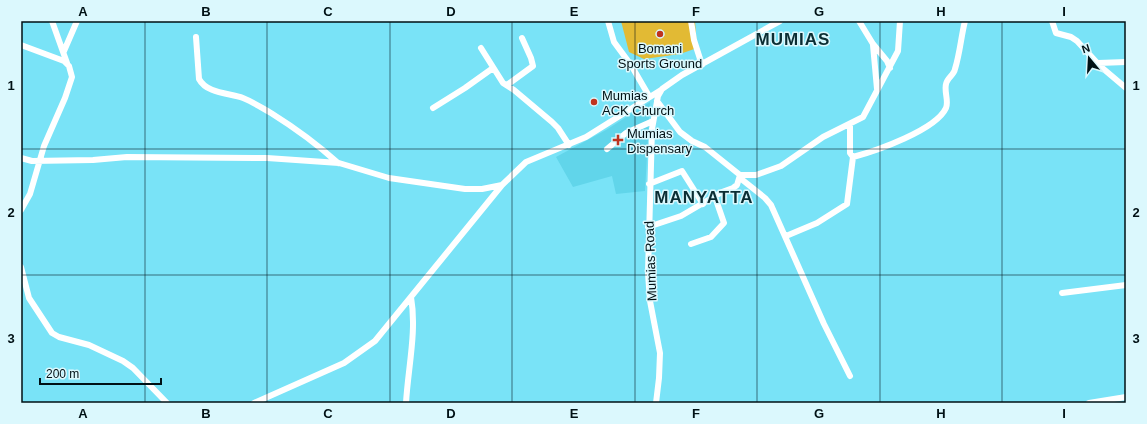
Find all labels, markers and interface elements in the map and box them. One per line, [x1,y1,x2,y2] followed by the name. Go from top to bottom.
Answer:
[78,4,88,19] text: A
[201,4,211,19] text: B
[323,4,333,19] text: C
[446,4,456,19] text: D
[570,4,579,19] text: E
[692,4,700,19] text: F
[814,4,824,19] text: G
[936,4,946,19] text: H
[1062,4,1066,19] text: I
[655,29,665,39] marker: Bomani Sports Ground
[756,30,830,49] district label: MUMIAS
[1069,38,1109,78] north arrow
[618,41,702,71] place label: Bomani Sports Ground
[1080,42,1092,55] text: N
[7,78,15,93] text: 1
[1132,78,1140,93] text: 1
[602,88,674,118] place label: Mumias ACK Church
[589,97,599,107] marker: Mumias ACK Church
[627,126,693,156] place label: Mumias Dispensary
[612,134,624,146] marker: Mumias Dispensary
[654,188,754,207] district label: MANYATTA
[7,205,15,220] text: 2
[1132,205,1140,220] text: 2
[642,221,659,301] street label: Mumias Road
[7,331,15,346] text: 3
[1132,331,1140,346] text: 3
[40,360,161,386] scale bar
[46,367,79,381] text: 200 m
[78,406,88,421] text: A
[201,406,211,421] text: B
[323,406,333,421] text: C
[446,406,456,421] text: D
[570,406,579,421] text: E
[692,406,700,421] text: F
[814,406,824,421] text: G
[936,406,946,421] text: H
[1062,406,1066,421] text: I

